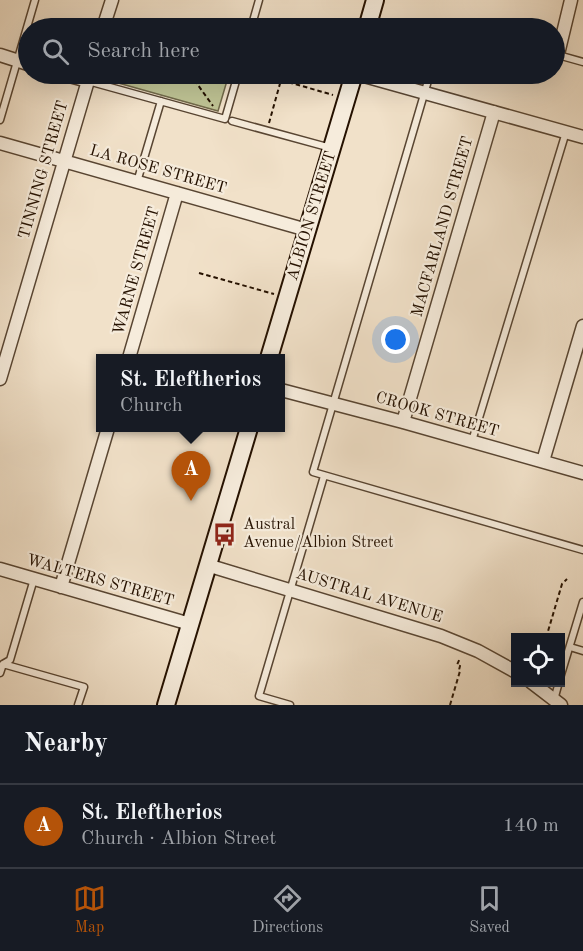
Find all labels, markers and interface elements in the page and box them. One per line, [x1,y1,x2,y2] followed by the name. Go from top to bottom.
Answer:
[18,18,565,84] search box
[39,35,72,68] icon: search
[87,40,200,62] text: Search here
[17,99,71,241] street label: TINNING STREET
[410,135,476,319] street label: MACFARLAND STREET
[88,143,228,197] street label: LA ROSE STREET
[285,149,339,283] street label: ALBION STREET
[111,205,163,337] street label: WARNE STREET
[381,325,410,354] your location
[96,354,285,432] popup
[120,369,261,391] text: St. Eleftherios
[374,390,500,440] street label: CROOK STREET
[120,396,183,416] text: Church
[172,452,210,501] pin: A
[243,517,394,551] place label: Austral Avenue/Albion Street
[212,521,238,547] bus stop icon: Austral Avenue/Albion Street
[25,552,175,610] street label: WALTERS STREET
[294,566,444,626] street label: AUSTRAL AVENUE
[511,633,565,687] map controls
[511,633,565,687] button: locate
[24,731,108,757] text: Nearby
[81,802,222,824] text: St. Eleftherios
[36,816,51,836] text: A
[503,816,559,836] text: 140 m
[81,829,276,849] text: Church · Albion Street
[73,882,106,938] tab: Map
[252,882,323,938] tab: Directions
[469,882,510,938] tab: Saved

